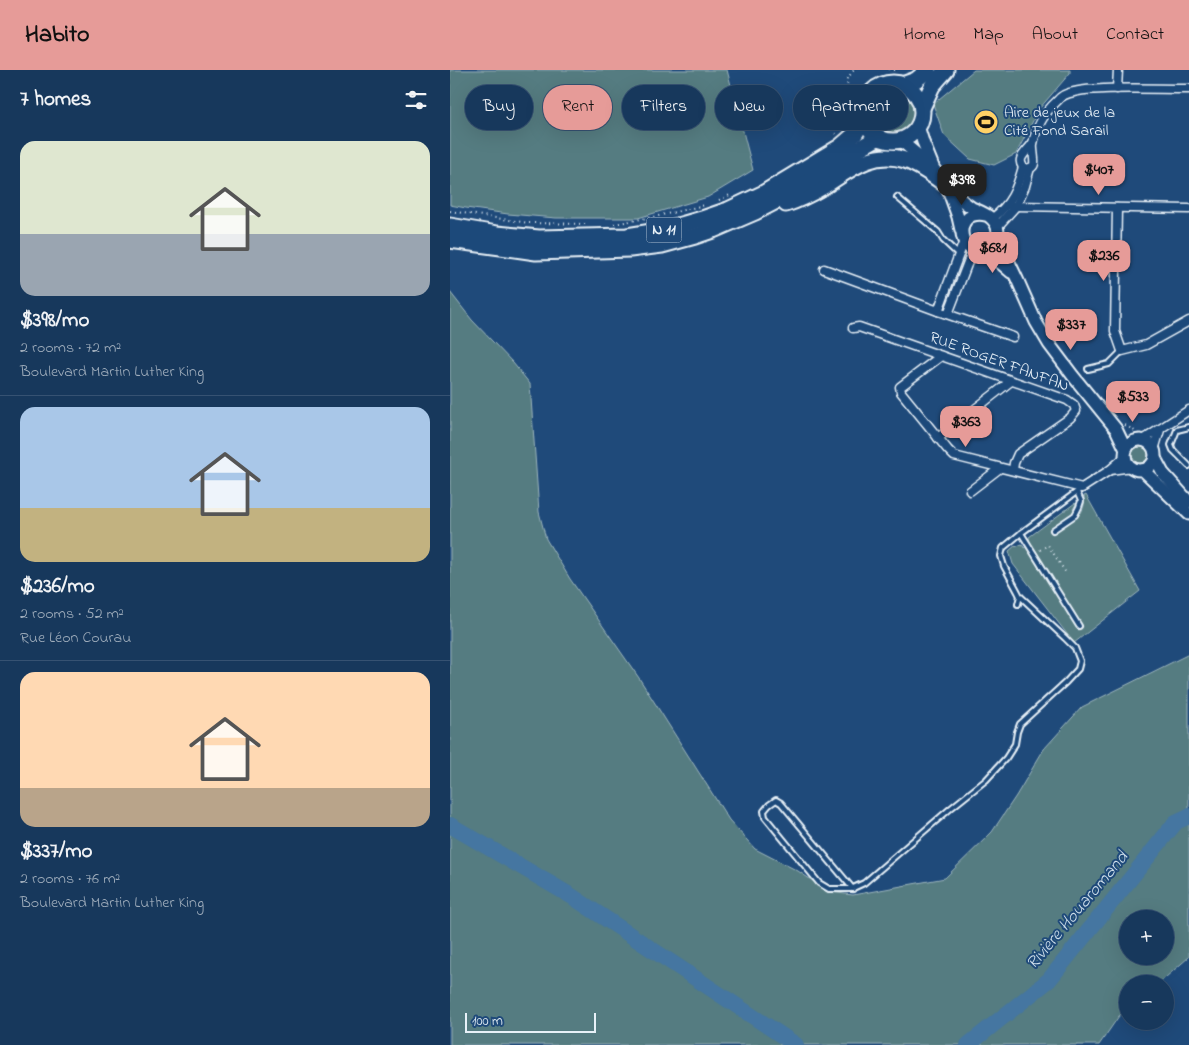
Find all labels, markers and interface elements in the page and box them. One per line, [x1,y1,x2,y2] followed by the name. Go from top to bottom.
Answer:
[25,18,89,53] text: Habito
[904,22,945,48] text: Home
[973,22,1004,48] text: Map
[1032,22,1078,48] text: About
[1106,22,1164,48] text: Contact
[20,85,91,115] text: 7 homes
[465,85,533,130] chip: Buy
[543,85,612,130] chip: Rent
[622,85,705,130] chip: Filters
[715,85,783,130] chip: New
[793,85,908,130] chip: Apartment
[402,86,430,114] icon: filters
[1004,101,1115,143] place label: Aire de jeux de la Cité Fond Sarail
[973,109,999,135] sports icon: Aire de jeux de la Cité Fond Sarail
[1069,154,1129,196] pin: $407
[1084,158,1114,182] text: $407
[932,164,992,206] pin: $398
[948,168,976,192] text: $398
[180,174,270,264] icon: home
[646,218,682,242] road number: N 11
[963,232,1023,274] pin: $681
[979,236,1007,260] text: $681
[1074,240,1134,282] pin: $236
[1088,244,1120,268] text: $236
[20,306,89,336] text: $398/mo
[1041,308,1101,351] pin: $337
[1056,313,1086,337] text: $337
[926,326,1072,398] street label: RUE ROGER FANFAN
[20,336,121,360] text: 2 rooms · 72 m²
[20,360,204,384] text: Boulevard Martin Luther King
[1103,380,1163,423] pin: $533
[1117,385,1149,409] text: $533
[936,406,996,448] pin: $363
[951,410,981,434] text: $363
[180,439,270,529] icon: home
[20,572,95,602] text: $236/mo
[20,602,124,626] text: 2 rooms · 52 m²
[20,626,131,650] text: Rue Léon Courau
[180,704,270,794] icon: home
[20,837,92,867] text: $337/mo
[1021,846,1136,976] water label: Rivière Houaromand
[20,867,120,891] text: 2 rooms · 76 m²
[20,891,204,915] text: Boulevard Martin Luther King
[1119,910,1174,1030] map controls
[1119,910,1174,965] button: +
[1119,975,1174,1030] button: −
[465,1010,596,1033] scale bar
[472,1011,503,1032] text: 100 m

